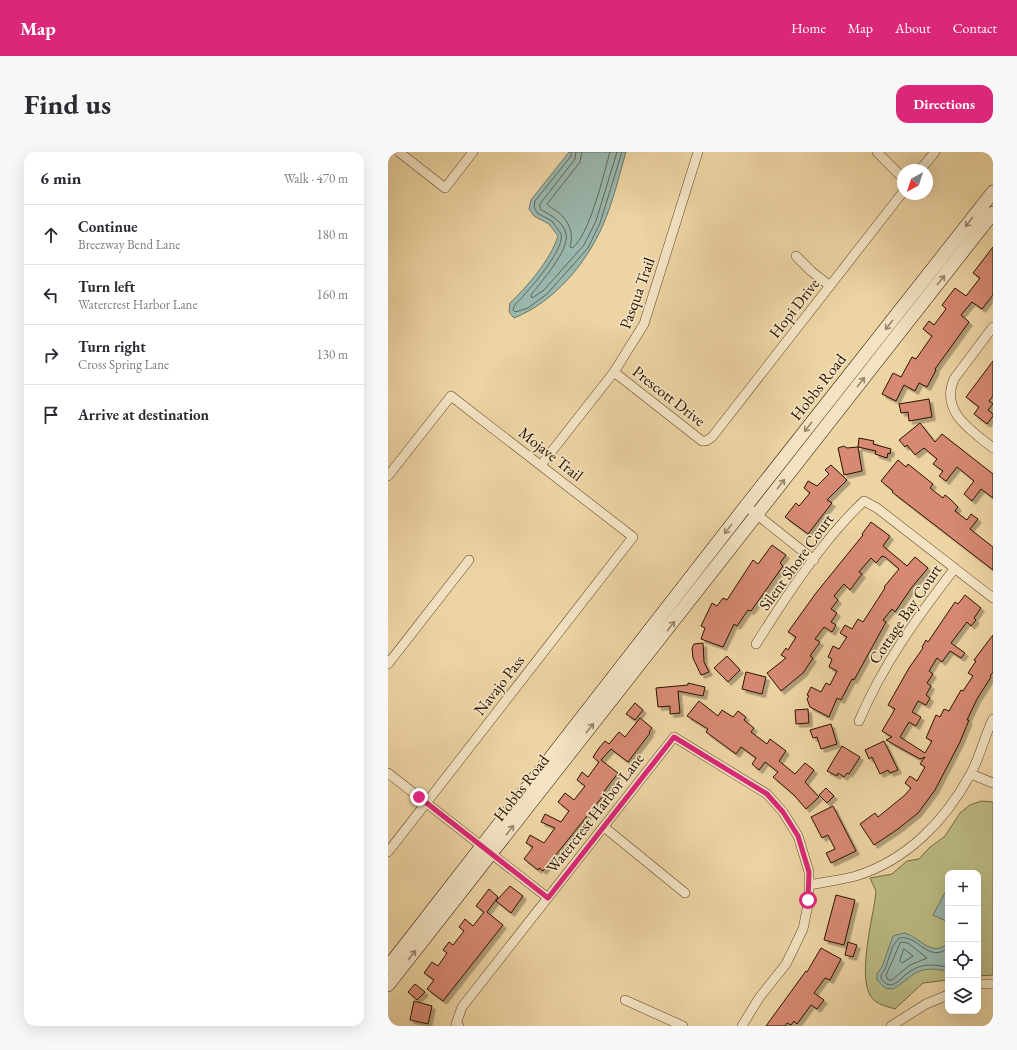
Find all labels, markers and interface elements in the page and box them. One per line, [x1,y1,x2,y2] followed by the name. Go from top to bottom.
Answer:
[20,16,56,41] text: Map
[791,19,826,37] text: Home
[848,19,873,37] text: Map
[895,19,931,37] text: About
[953,19,997,37] text: Contact
[896,85,993,123] button: Directions
[24,86,111,122] text: Find us
[897,164,933,200] north arrow
[40,167,81,189] text: 6 min
[284,170,348,187] text: Walk · 470 m
[78,217,138,236] text: Continue
[965,217,973,228] one-way arrow
[40,224,62,246] icon: ahead
[317,226,348,243] text: 180 m
[78,236,180,253] text: Breezway Bend Lane
[614,254,660,332] street label: Pasqua Trail
[764,274,824,342] street label: Hopi Drive
[937,274,945,285] one-way arrow
[78,277,135,296] text: Turn left
[40,284,62,306] icon: left
[317,286,348,303] text: 160 m
[78,296,198,313] text: Watercrest Harbor Lane
[884,319,893,330] one-way arrow
[78,337,146,356] text: Turn right
[40,344,62,366] icon: right
[317,346,348,363] text: 130 m
[785,349,851,425] street label: Hobbs Road
[78,356,169,373] text: Cross Spring Lane
[628,361,710,431] street label: Prescott Drive
[857,376,865,387] one-way arrow
[40,404,62,426] icon: arrive
[78,405,209,424] text: Arrive at destination
[804,421,812,432] one-way arrow
[514,422,588,486] street label: Mojave Trail
[776,479,785,490] one-way arrow
[754,509,838,615] street label: Silent Shore Court
[724,524,732,535] one-way arrow
[864,560,946,668] street label: Cottage Bay Court
[666,621,675,632] one-way arrow
[469,650,529,720] street label: Navajo Pass
[586,723,594,734] one-way arrow
[541,749,649,877] street label: Watercrest Harbor Lane
[488,750,554,826] street label: Hobbs Road
[410,788,428,806] route end
[505,825,514,836] one-way arrow
[945,870,981,1014] map controls
[945,870,981,906] button: +
[799,891,817,909] route start
[945,906,981,942] button: −
[945,942,981,978] button: locate
[408,949,416,960] one-way arrow
[945,978,981,1014] button: layers

